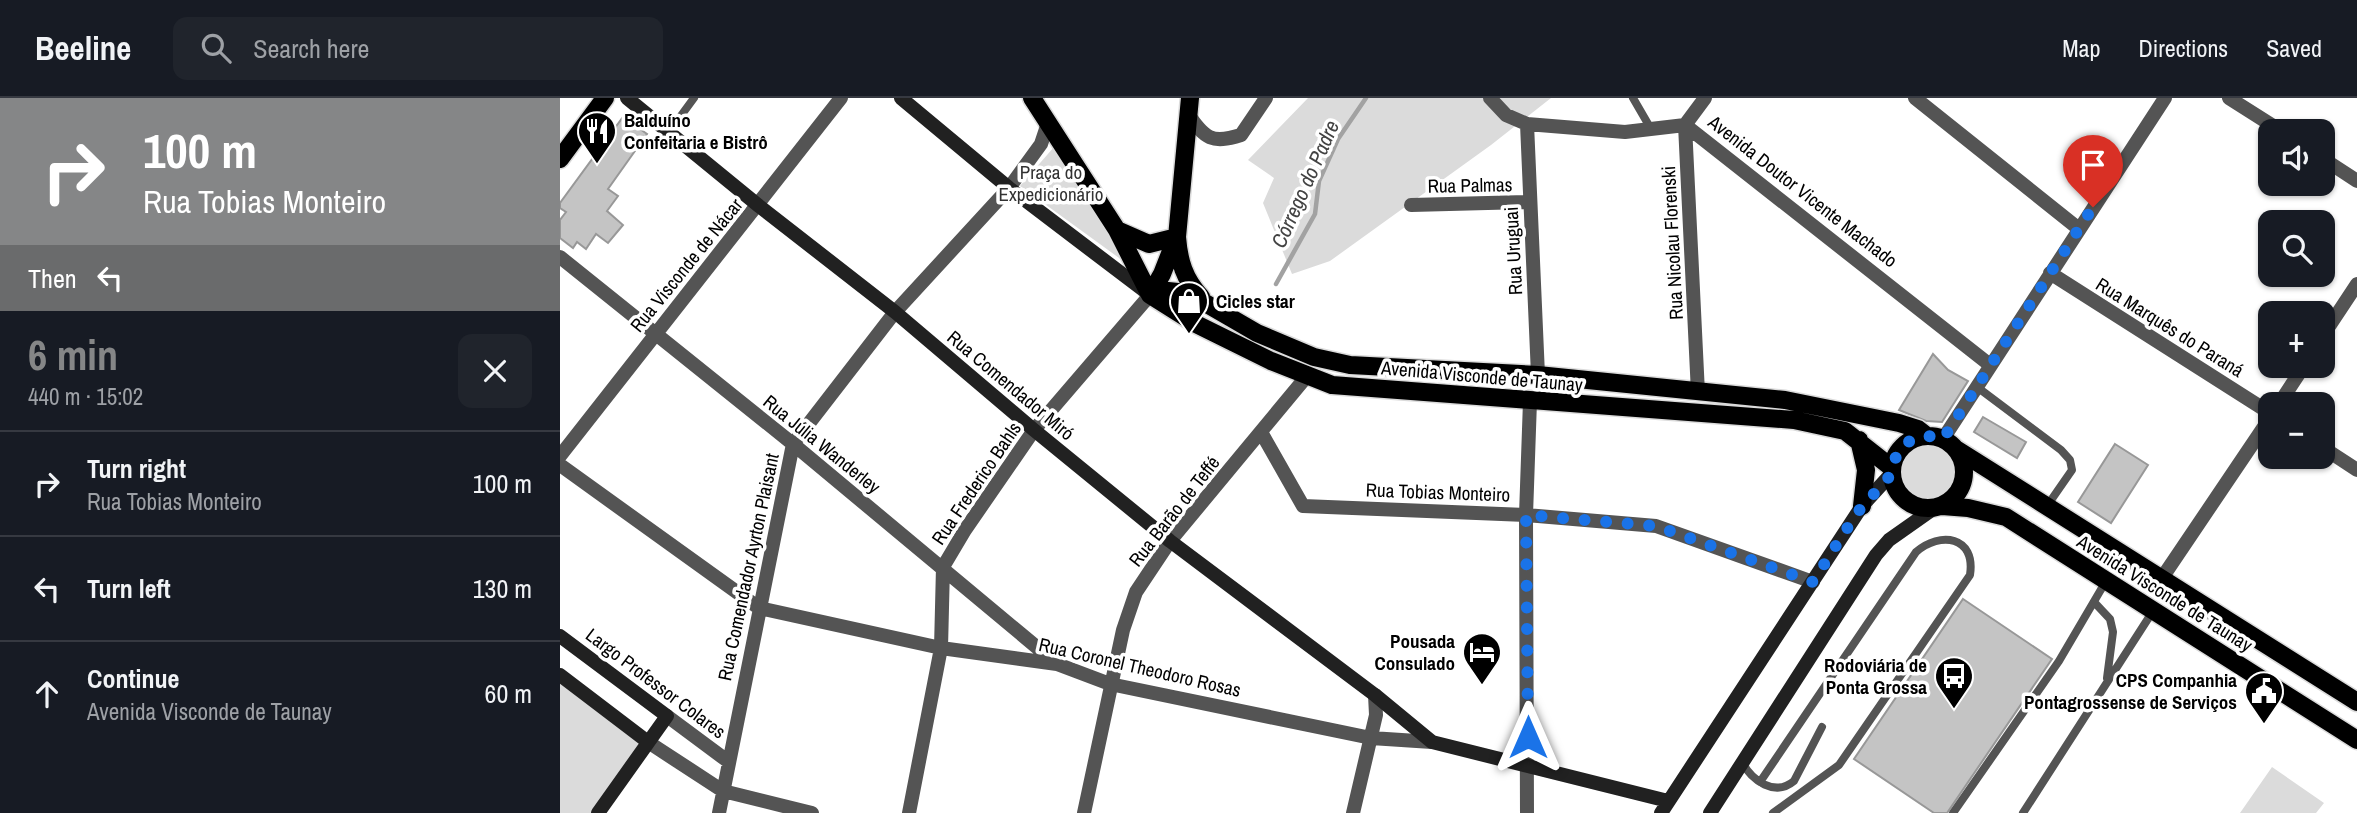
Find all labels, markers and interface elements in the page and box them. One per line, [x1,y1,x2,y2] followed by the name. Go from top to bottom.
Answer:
[173,17,663,80] search box
[35,26,131,70] text: Beeline
[197,29,235,67] icon: search
[253,31,369,66] text: Search here
[2062,32,2100,64] text: Map
[2138,32,2228,64] text: Directions
[2266,32,2322,64] text: Saved
[624,107,768,155] place label: Balduíno Confeitaria e Bistrô
[1702,108,1903,273] street label: Avenida Doutor Vicente Machado
[576,110,618,165] restaurant icon: Balduíno Confeitaria e Bistrô
[1264,116,1346,252] water label: Córrego do Padre
[143,117,257,183] text: 100 m
[2258,119,2335,469] map controls
[2258,119,2335,196] button: sound
[28,126,119,217] icon: right
[2063,135,2123,207] pin
[2074,146,2112,184] icon: arrive
[999,159,1103,207] park label: Praça do Expedicionário
[1655,165,1689,321] street label: Rua Nicolau Florenski
[1427,171,1513,199] street label: Rua Palmas
[143,180,386,223] text: Rua Tobias Monteiro
[624,192,749,337] street label: Rua Visconde de Nácar
[1498,206,1528,296] street label: Rua Uruguai
[2258,210,2335,287] button: search
[91,259,129,297] icon: left
[28,261,77,296] text: Then
[2091,271,2249,383] street label: Rua Marquês do Paraná
[1168,280,1210,335] shop icon: Cicles star
[1216,288,1295,314] place label: Cicles star
[2258,301,2335,378] button: +
[942,324,1080,446] street label: Rua Comendador Miró
[28,327,118,383] text: 6 min
[458,334,532,408] button: close
[1379,354,1584,398] street label: Avenida Visconde de Taunay
[28,381,143,412] text: 440 m · 15:02
[758,389,886,500] street label: Rua Júlia Wanderley
[2258,392,2335,469] button: −
[925,416,1027,550] street label: Rua Frederico Bahls
[711,450,785,683] street label: Rua Comendador Ayrton Plaisant
[1123,450,1225,572] street label: Rua Barão de Teffé
[87,451,186,486] text: Turn right
[28,465,66,503] icon: right
[473,466,532,501] text: 100 m
[1365,476,1511,508] street label: Rua Tobias Monteiro
[87,486,262,517] text: Rua Tobias Monteiro
[2072,528,2258,658] street label: Avenida Visconde de Taunay
[28,570,66,608] icon: left
[87,571,171,606] text: Turn left
[473,571,532,606] text: 130 m
[581,622,731,744] street label: Largo Professor Colares
[1374,628,1455,676] place label: Pousada Consulado
[1036,631,1244,703] street label: Rua Coronel Theodoro Rosas
[1461,631,1503,686] hotel icon: Pousada Consulado
[1824,652,1927,700] place label: Rodoviária de Ponta Grossa
[1933,655,1975,710] bus stop icon: Rodoviária de Ponta Grossa
[87,661,179,696] text: Continue
[2024,667,2237,715] place label: CPS Companhia Pontagrossense de Serviços
[2243,670,2285,725] public building icon: CPS Companhia Pontagrossense de Serviços
[28,675,66,713] icon: ahead
[485,676,532,711] text: 60 m
[87,696,332,727] text: Avenida Visconde de Taunay
[1491,700,1565,774] position arrow

